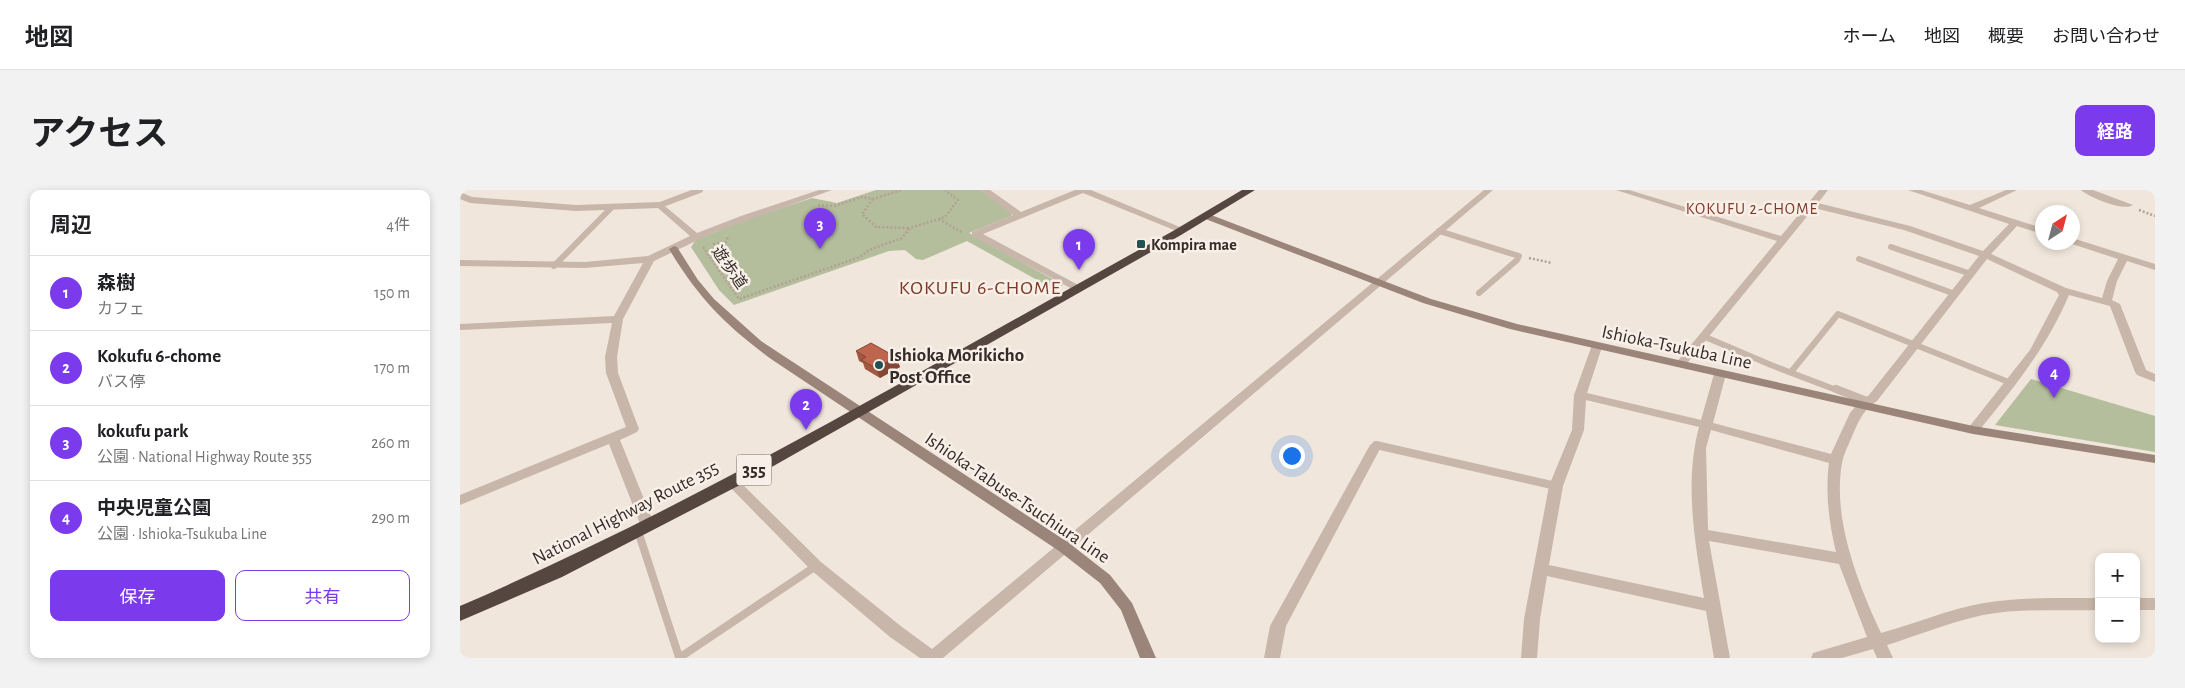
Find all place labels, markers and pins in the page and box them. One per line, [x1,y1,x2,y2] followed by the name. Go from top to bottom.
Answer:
[804,208,836,249] pin: 3
[1063,229,1095,270] pin: 1
[1151,237,1237,253] place label: Kompira mae
[1135,238,1147,250] marker: Kompira mae
[889,346,1024,387] place label: Ishioka Morikicho Post Office
[2038,357,2070,398] pin: 4
[873,359,885,371] marker: Ishioka Morikicho Post Office
[790,389,822,430] pin: 2

